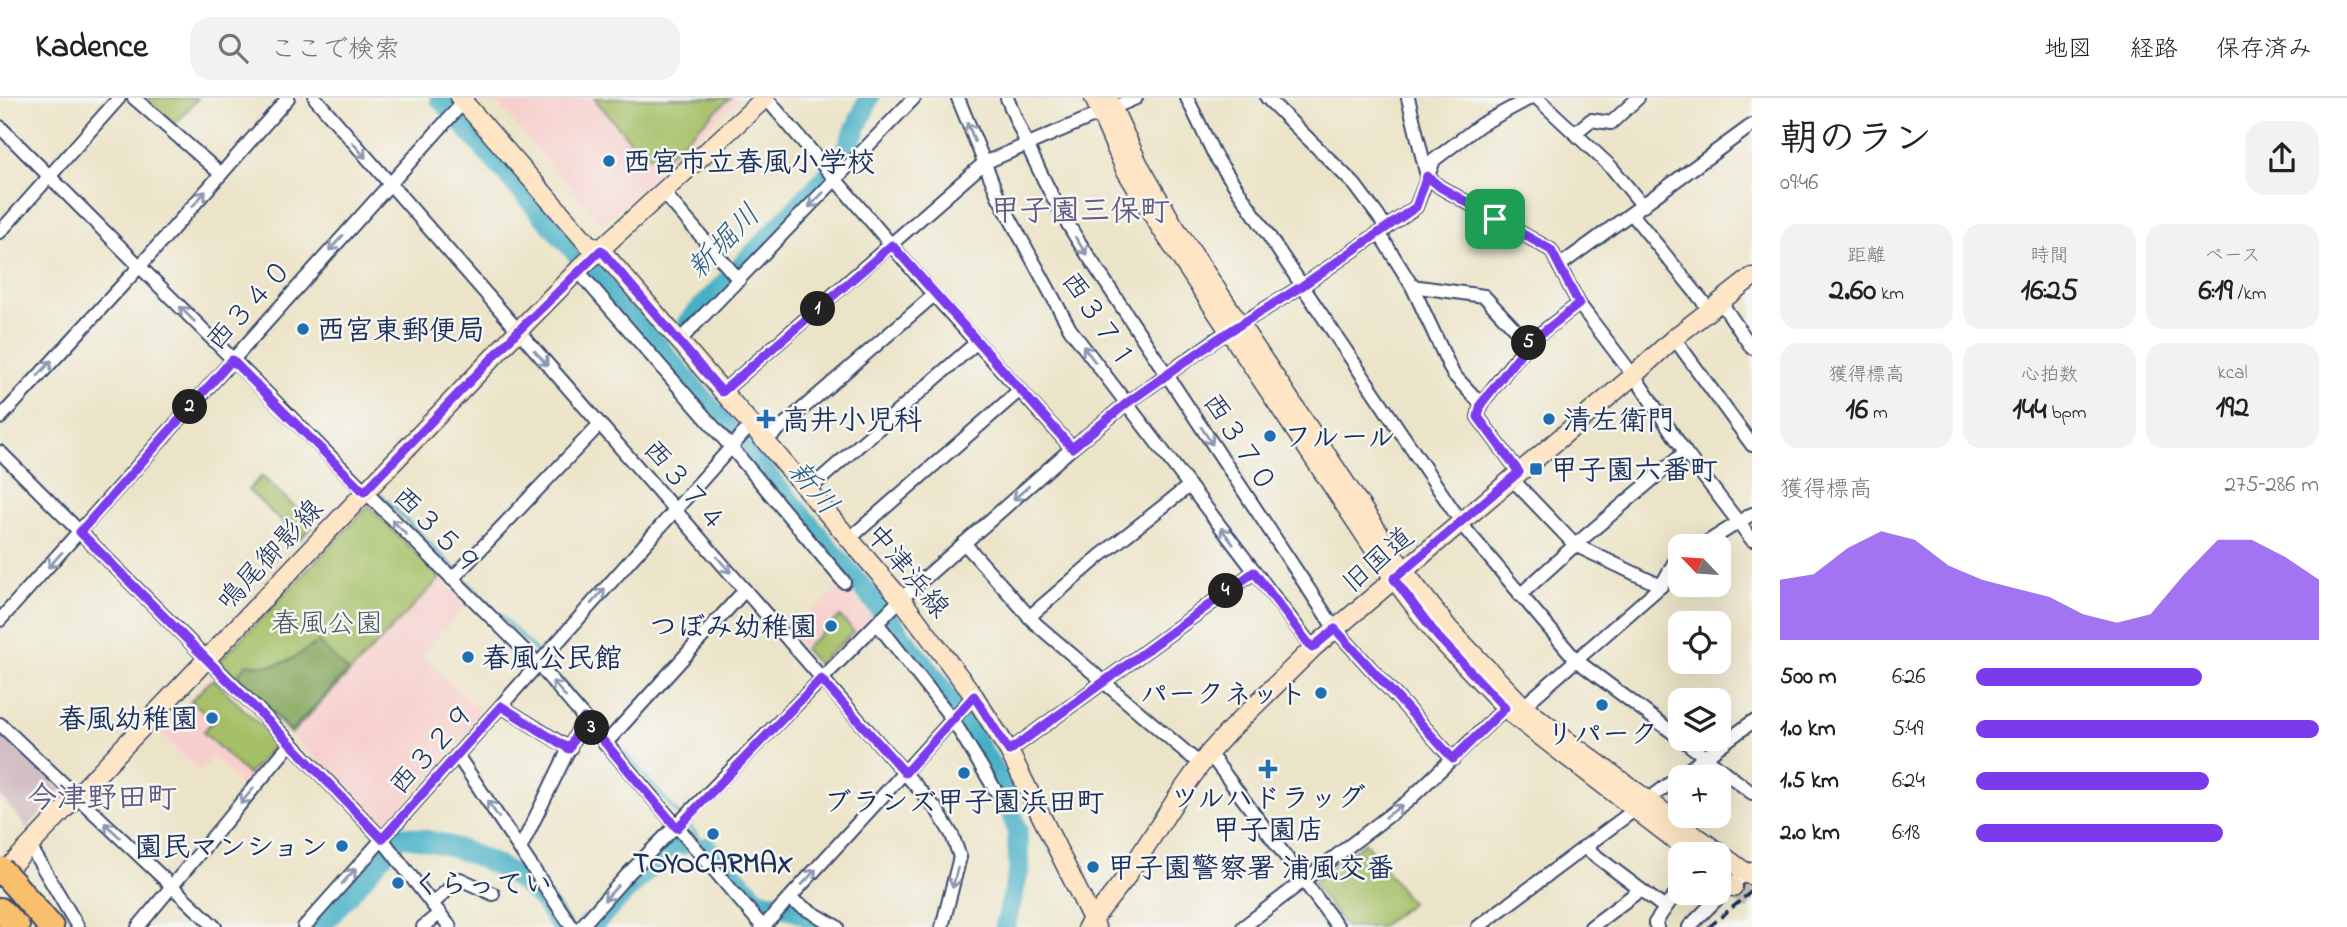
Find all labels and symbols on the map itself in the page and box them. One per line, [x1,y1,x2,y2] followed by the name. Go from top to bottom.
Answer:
[964,122,977,144] one-way arrow
[351,140,367,158] one-way arrow
[623,144,875,185] place label: 西宮市立春風小学校
[601,153,617,169] marker: 西宮市立春風小学校
[1465,189,1525,249] pin
[190,191,206,209] one-way arrow
[807,191,824,208] one-way arrow
[990,191,1170,235] district label: 甲子園三保町
[678,195,772,291] water label: 新堀川
[328,234,344,252] one-way arrow
[1075,236,1089,256] one-way arrow
[198,251,303,362] street label: 西３４０
[1049,264,1145,380] street label: 西３７１
[800,292,836,326] pin: 1
[178,306,195,323] one-way arrow
[317,312,485,353] place label: 西宮東郵便局
[295,321,311,337] marker: 西宮東郵便局
[1512,326,1546,360] pin: 5
[1082,345,1097,364] one-way arrow
[533,349,549,367] one-way arrow
[37,359,53,377] one-way arrow
[1190,386,1286,502] street label: 西３７０
[172,390,208,424] pin: 2
[782,402,922,443] place label: 高井小児科
[1563,402,1675,443] place label: 清左衛門
[756,409,776,429] marker: 高井小児科
[1541,411,1557,427] marker: 清左衛門
[1284,419,1395,460] place label: フルール
[1200,426,1214,445] one-way arrow
[1262,428,1278,444] marker: フルール
[631,432,736,543] street label: 西３７４
[776,452,848,526] water label: 新川
[1550,452,1718,493] place label: 甲子園六番町
[1528,461,1544,477] marker: 甲子園六番町
[381,478,490,587] street label: 西３５９
[1012,485,1030,501] one-way arrow
[209,491,334,622] street label: 鳴尾御影線
[855,516,958,628] street label: 中津浜線
[391,519,408,536] one-way arrow
[1334,519,1424,605] street label: 旧国道
[1219,527,1234,545] one-way arrow
[1668,534,1731,597] north arrow
[47,551,63,569] one-way arrow
[716,556,732,574] one-way arrow
[1208,574,1244,608] pin: 4
[590,587,606,605] one-way arrow
[271,605,383,646] park label: 春風公園
[649,609,817,650] place label: つぼみ幼稚園
[823,618,839,634] marker: つぼみ幼稚園
[482,640,622,681] place label: 春風公民館
[460,649,476,665] marker: 春風公民館
[1140,676,1307,717] place label: パークネット
[551,680,567,698] one-way arrow
[1313,685,1329,701] marker: パークネット
[381,695,486,806] street label: 西３２９
[1594,697,1610,713] marker: リパーク
[58,701,198,742] place label: 春風幼稚園
[204,710,220,726] marker: 春風幼稚園
[574,710,610,746] pin: 3
[1546,716,1658,757] place label: リパーク
[1260,761,1276,777] marker: ツルハドラッグ 甲子園店
[956,765,972,781] marker: ブランズ甲子園浜田町
[27,778,177,822] district label: 今津野田町
[1171,780,1365,853] place label: ツルハドラッグ 甲子園店
[823,784,1105,825] place label: ブランズ甲子園浜田町
[239,786,255,804] one-way arrow
[486,800,500,819] one-way arrow
[1385,804,1403,819] one-way arrow
[104,821,121,838] one-way arrow
[705,826,721,842] marker: TOYOCARMAX
[134,829,328,870] place label: 園民マンション
[334,838,350,854] marker: 園民マンション
[633,845,793,886] place label: TOYOCARMAX
[1107,850,1394,891] place label: 甲子園警察署 浦風交番
[1085,859,1101,875] marker: 甲子園警察署 浦風交番
[412,866,552,907] place label: くらってい
[948,866,962,889] one-way arrow
[341,867,357,885] one-way arrow
[801,868,817,886] one-way arrow
[390,875,406,891] marker: くらってい
[603,884,619,902] one-way arrow

